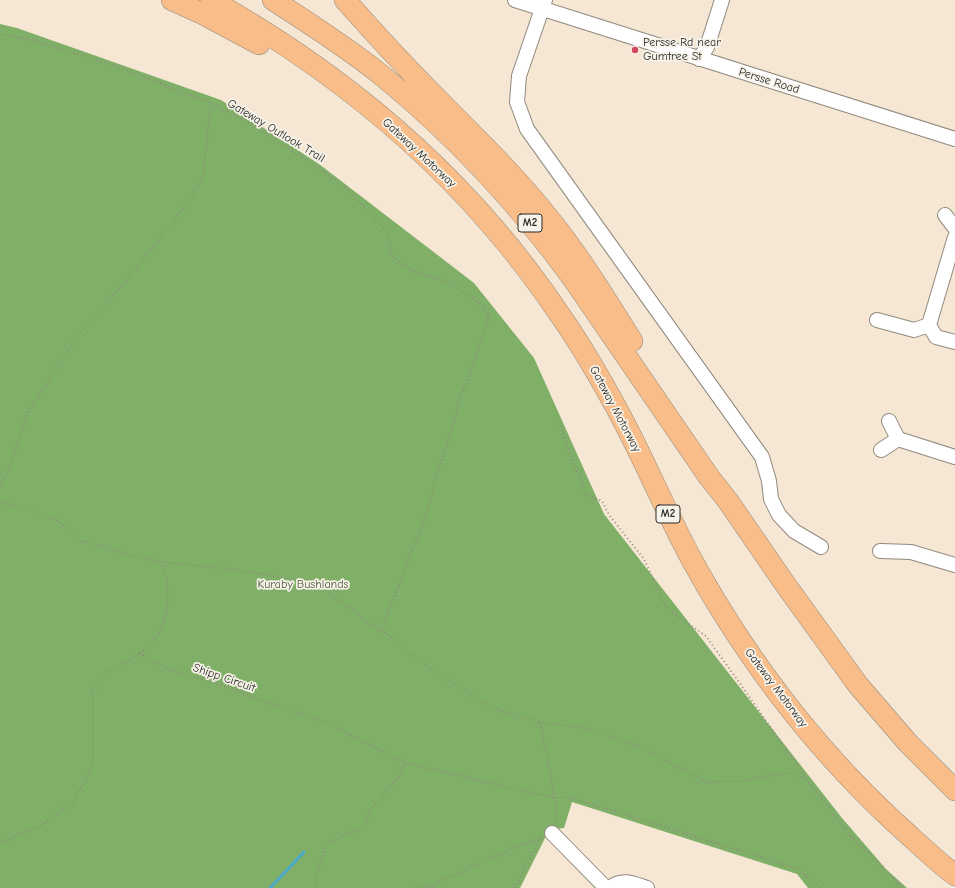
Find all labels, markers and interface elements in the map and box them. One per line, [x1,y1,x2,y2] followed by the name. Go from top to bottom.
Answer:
[643,36,721,64] place label: Persse Rd near Gumtree St
[630,45,640,55] marker: Persse Rd near Gumtree St
[737,65,801,97] street label: Persse Road
[225,96,327,166] street label: Gateway Outlook Trail
[379,115,459,191] street label: Gateway Motorway
[518,214,542,232] road number: M2
[586,363,644,455] street label: Gateway Motorway
[656,505,680,523] road number: M2
[257,578,349,592] park label: Kuraby Bushlands
[742,646,810,730] street label: Gateway Motorway
[191,661,257,695] street label: Shipp Circuit

